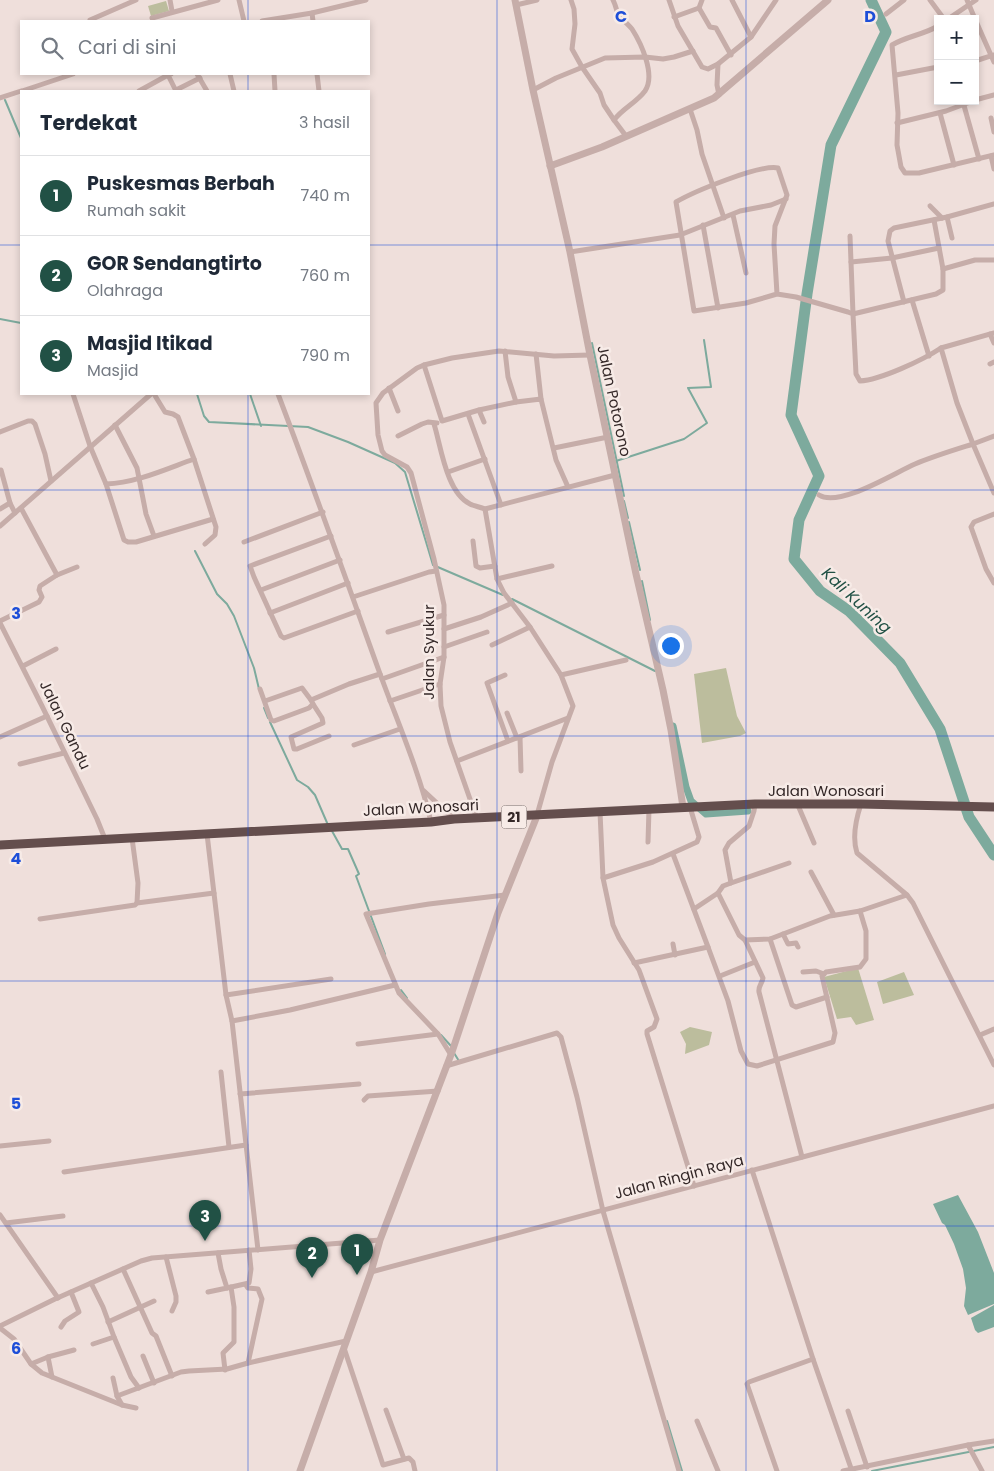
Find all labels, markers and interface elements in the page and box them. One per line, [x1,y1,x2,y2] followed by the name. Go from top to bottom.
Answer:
[615,5,627,28] text: C
[864,5,876,28] text: D
[934,15,979,105] map controls
[934,15,979,60] button: +
[20,20,370,75] search box
[38,34,66,62] icon: search
[78,34,176,61] text: Cari di sini
[934,60,979,105] button: −
[40,108,137,137] text: Terdekat
[299,111,350,134] text: 3 hasil
[87,170,275,197] text: Puskesmas Berbah
[53,184,59,207] text: 1
[300,184,350,207] text: 740 m
[87,199,186,222] text: Rumah sakit
[87,250,262,277] text: GOR Sendangtirto
[51,264,61,287] text: 2
[300,264,350,287] text: 760 m
[87,279,163,302] text: Olahraga
[87,330,213,357] text: Masjid Itikad
[592,343,637,458] street label: Jalan Potorono
[51,344,61,367] text: 3
[300,344,350,367] text: 790 m
[87,359,139,382] text: Masjid
[817,562,897,639] water label: Kali Kuning
[11,602,21,625] text: 3
[418,604,439,700] street label: Jalan Syukur
[658,633,684,659] your location
[35,677,96,773] street label: Jalan Gandu
[768,780,884,801] street label: Jalan Wonosari
[362,794,480,821] street label: Jalan Wonosari
[502,806,526,829] road number: 21
[11,847,22,870] text: 4
[11,1092,21,1115] text: 5
[612,1149,746,1204] street label: Jalan Ringin Raya
[189,1200,221,1241] pin: 3
[341,1234,373,1275] pin: 1
[296,1237,328,1278] pin: 2
[11,1337,21,1360] text: 6

